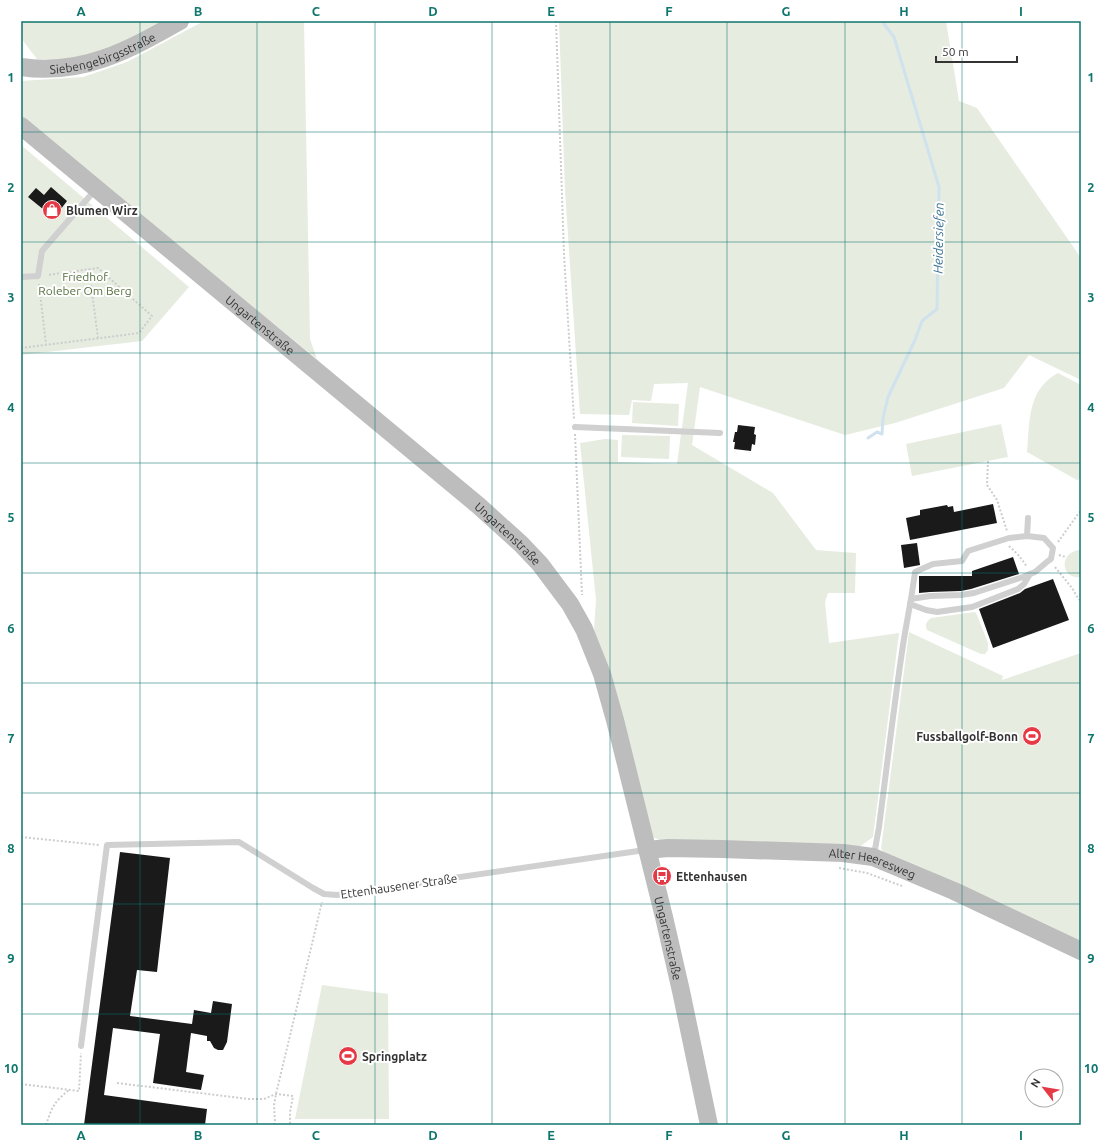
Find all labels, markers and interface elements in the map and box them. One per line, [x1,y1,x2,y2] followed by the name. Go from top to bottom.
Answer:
[76,4,86,18] text: A
[194,4,203,18] text: B
[312,4,321,18] text: C
[428,4,438,18] text: D
[547,4,555,18] text: E
[665,4,673,18] text: F
[782,4,791,18] text: G
[899,4,909,18] text: H
[1019,4,1023,18] text: I
[49,30,157,75] street label: Siebengebirgsstraße
[936,38,1017,64] scale bar
[942,45,969,58] text: 50 m
[7,70,15,84] text: 1
[1087,70,1095,84] text: 1
[7,180,15,194] text: 2
[1087,180,1095,194] text: 2
[41,199,63,221] shop icon: Blumen Wirz
[930,202,947,274] water label: Heidersiefen
[66,204,138,217] place label: Blumen Wirz
[38,270,132,297] park label: Friedhof Roleber Om Berg
[7,290,15,304] text: 3
[1087,290,1095,304] text: 3
[223,292,297,357] street label: Ungartenstraße
[7,400,15,414] text: 4
[1087,400,1095,414] text: 4
[473,499,544,567] street label: Ungartenstraße
[7,510,15,524] text: 5
[1087,510,1095,524] text: 5
[7,621,15,635] text: 6
[1087,621,1095,635] text: 6
[1021,725,1043,747] sports icon: Fussballgolf-Bonn
[916,730,1018,743] place label: Fussballgolf-Bonn
[7,731,15,745] text: 7
[1087,731,1095,745] text: 7
[7,841,15,855] text: 8
[1087,841,1095,855] text: 8
[828,846,918,881] street label: Alter Heeresweg
[651,865,673,887] bus stop icon: Ettenhausen
[676,870,747,883] place label: Ettenhausen
[340,871,458,901] street label: Ettenhausener Straße
[653,895,685,981] street label: Ungartenstraße
[7,951,15,965] text: 9
[1087,951,1095,965] text: 9
[337,1045,359,1067] sports icon: Springplatz
[362,1050,427,1063] place label: Springplatz
[4,1061,18,1075] text: 10
[1084,1061,1098,1075] text: 10
[1024,1068,1064,1108] north arrow
[1028,1076,1043,1089] text: N
[76,1128,86,1142] text: A
[194,1128,203,1142] text: B
[312,1128,321,1142] text: C
[428,1128,438,1142] text: D
[547,1128,555,1142] text: E
[665,1128,673,1142] text: F
[782,1128,791,1142] text: G
[899,1128,909,1142] text: H
[1019,1128,1023,1142] text: I

